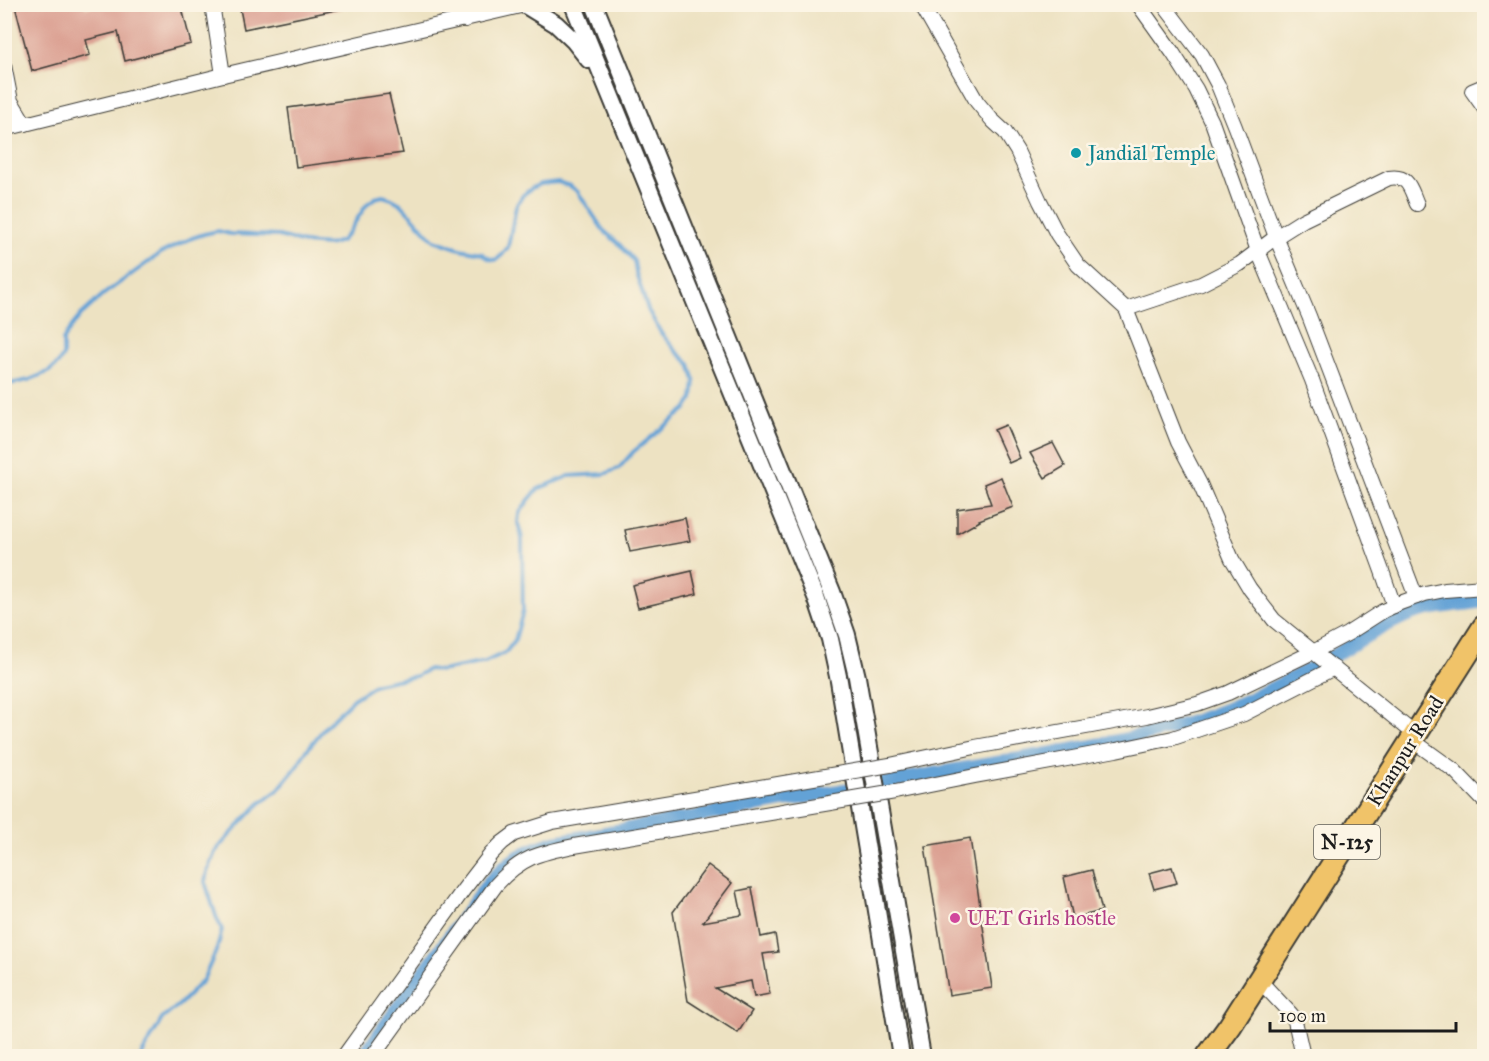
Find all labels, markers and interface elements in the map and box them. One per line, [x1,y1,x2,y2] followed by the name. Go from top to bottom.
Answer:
[1086,140,1216,166] place label: Jandiāl Temple
[1069,146,1083,160] marker: Jandiāl Temple
[1361,690,1450,811] street label: Khanpur Road
[1314,825,1380,859] road number: N-125
[967,905,1116,931] place label: UET Girls hostle
[948,911,962,925] marker: UET Girls hostle
[1270,995,1456,1033] scale bar
[1279,1005,1326,1027] text: 100 m

